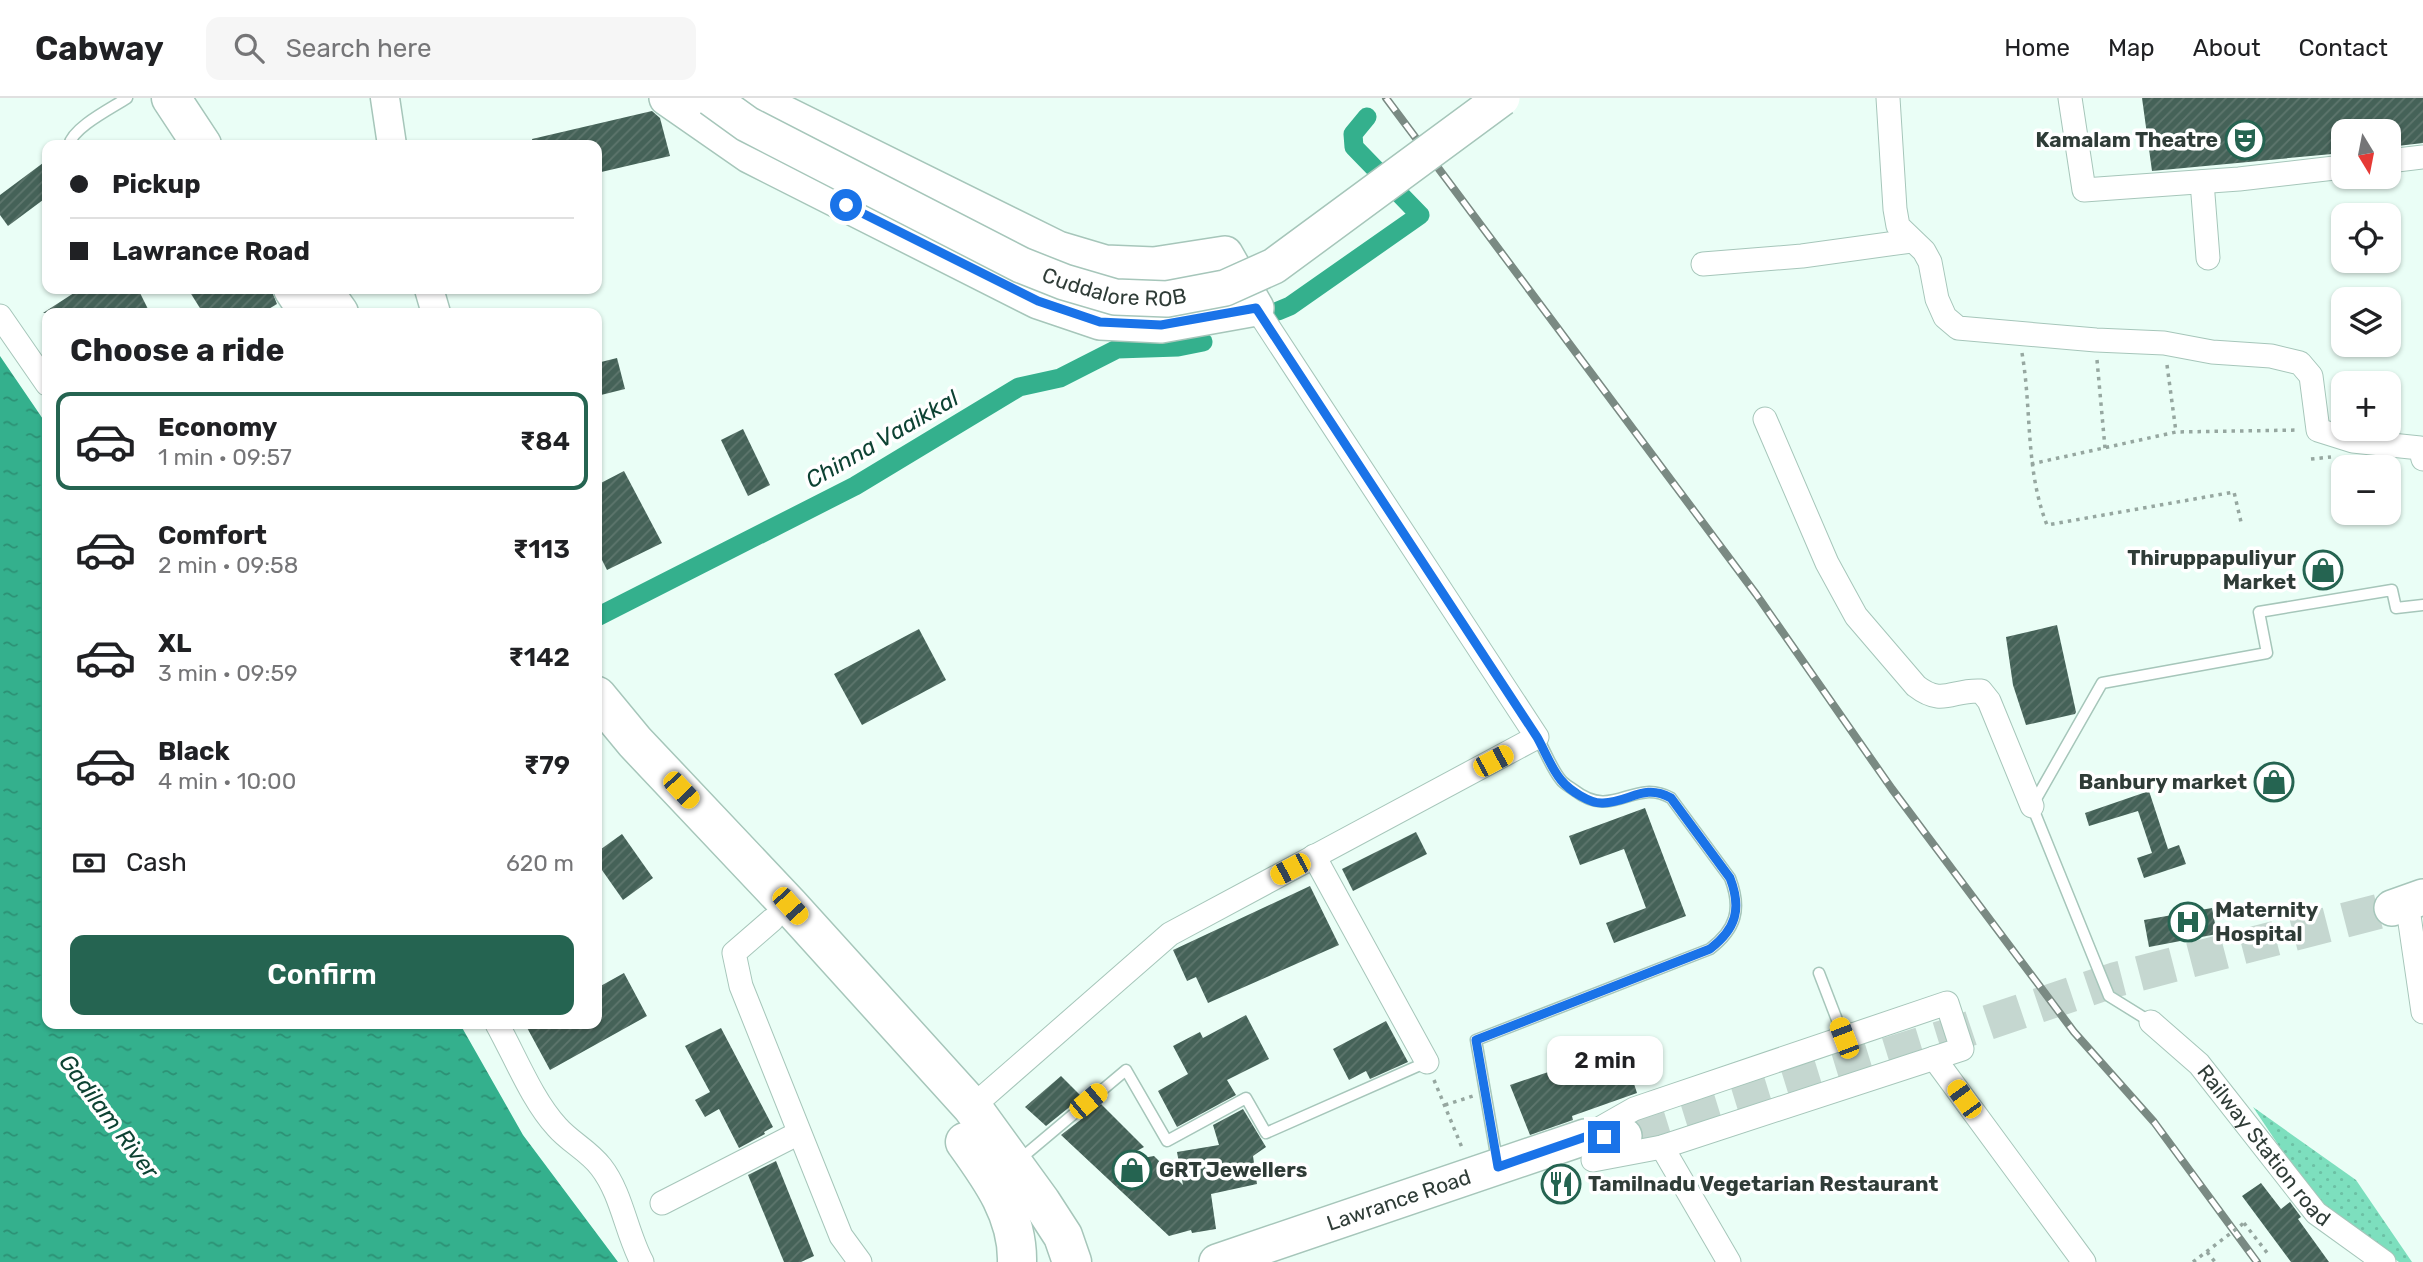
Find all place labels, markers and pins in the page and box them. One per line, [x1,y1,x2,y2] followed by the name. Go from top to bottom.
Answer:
[2224,119,2266,161] theatre icon: Kamalam Theatre
[2036,127,2218,152] place label: Kamalam Theatre
[2127,545,2296,594] place label: Thiruppapuliyur Market
[2302,549,2344,591] shop icon: Thiruppapuliyur Market
[2253,761,2295,803] shop icon: Banbury market
[2078,769,2247,794] place label: Banbury market
[2215,897,2319,946] place label: Maternity Hospital
[2167,901,2209,943] hospital icon: Maternity Hospital
[1111,1149,1153,1191] shop icon: GRT Jewellers
[1159,1157,1307,1182] place label: GRT Jewellers
[1540,1163,1582,1205] restaurant icon: Tamilnadu Vegetarian Restaurant
[1588,1171,1938,1196] place label: Tamilnadu Vegetarian Restaurant

